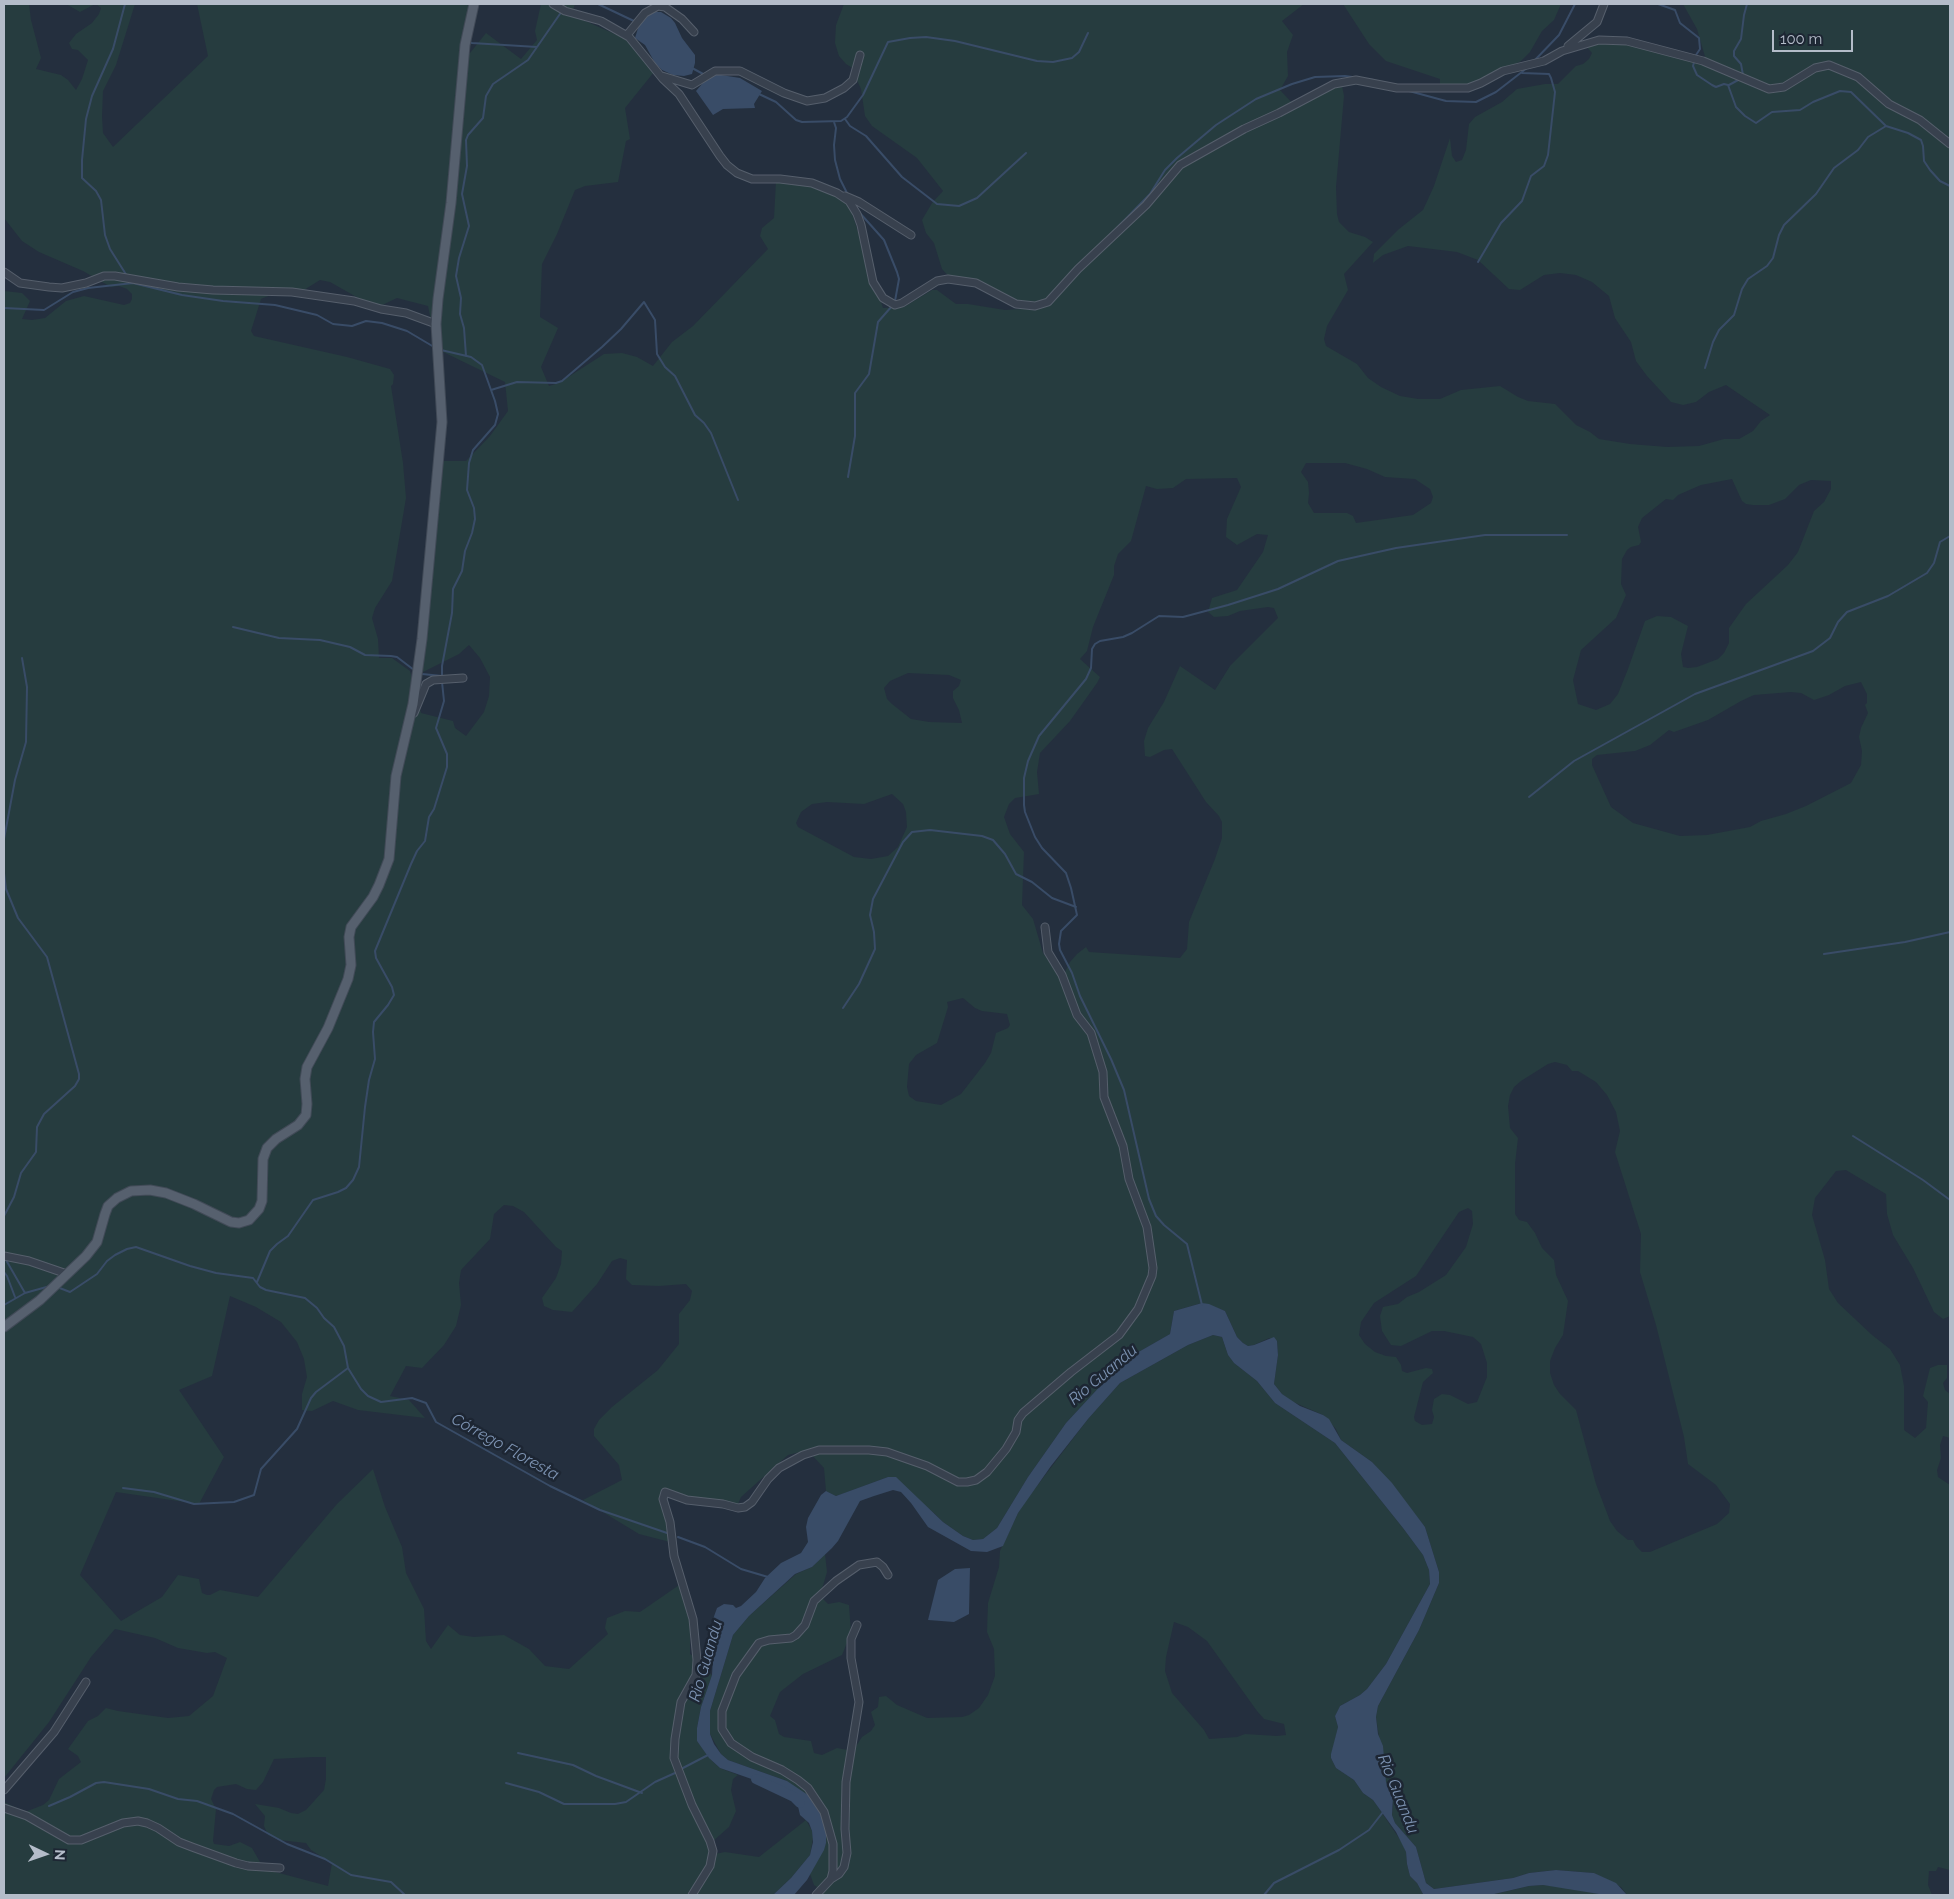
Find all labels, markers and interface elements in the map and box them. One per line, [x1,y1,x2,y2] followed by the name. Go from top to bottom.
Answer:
[1774,20,1855,52] scale bar
[1780,30,1822,48] text: 100 m
[1065,1341,1141,1409] water label: Rio Guandu
[448,1410,562,1484] water label: Córrego Floresta
[685,1618,727,1704] water label: Rio Guandu
[1373,1752,1423,1836] water label: Rio Guandu
[20,1829,70,1879] north arrow
[52,1849,68,1861] text: N

